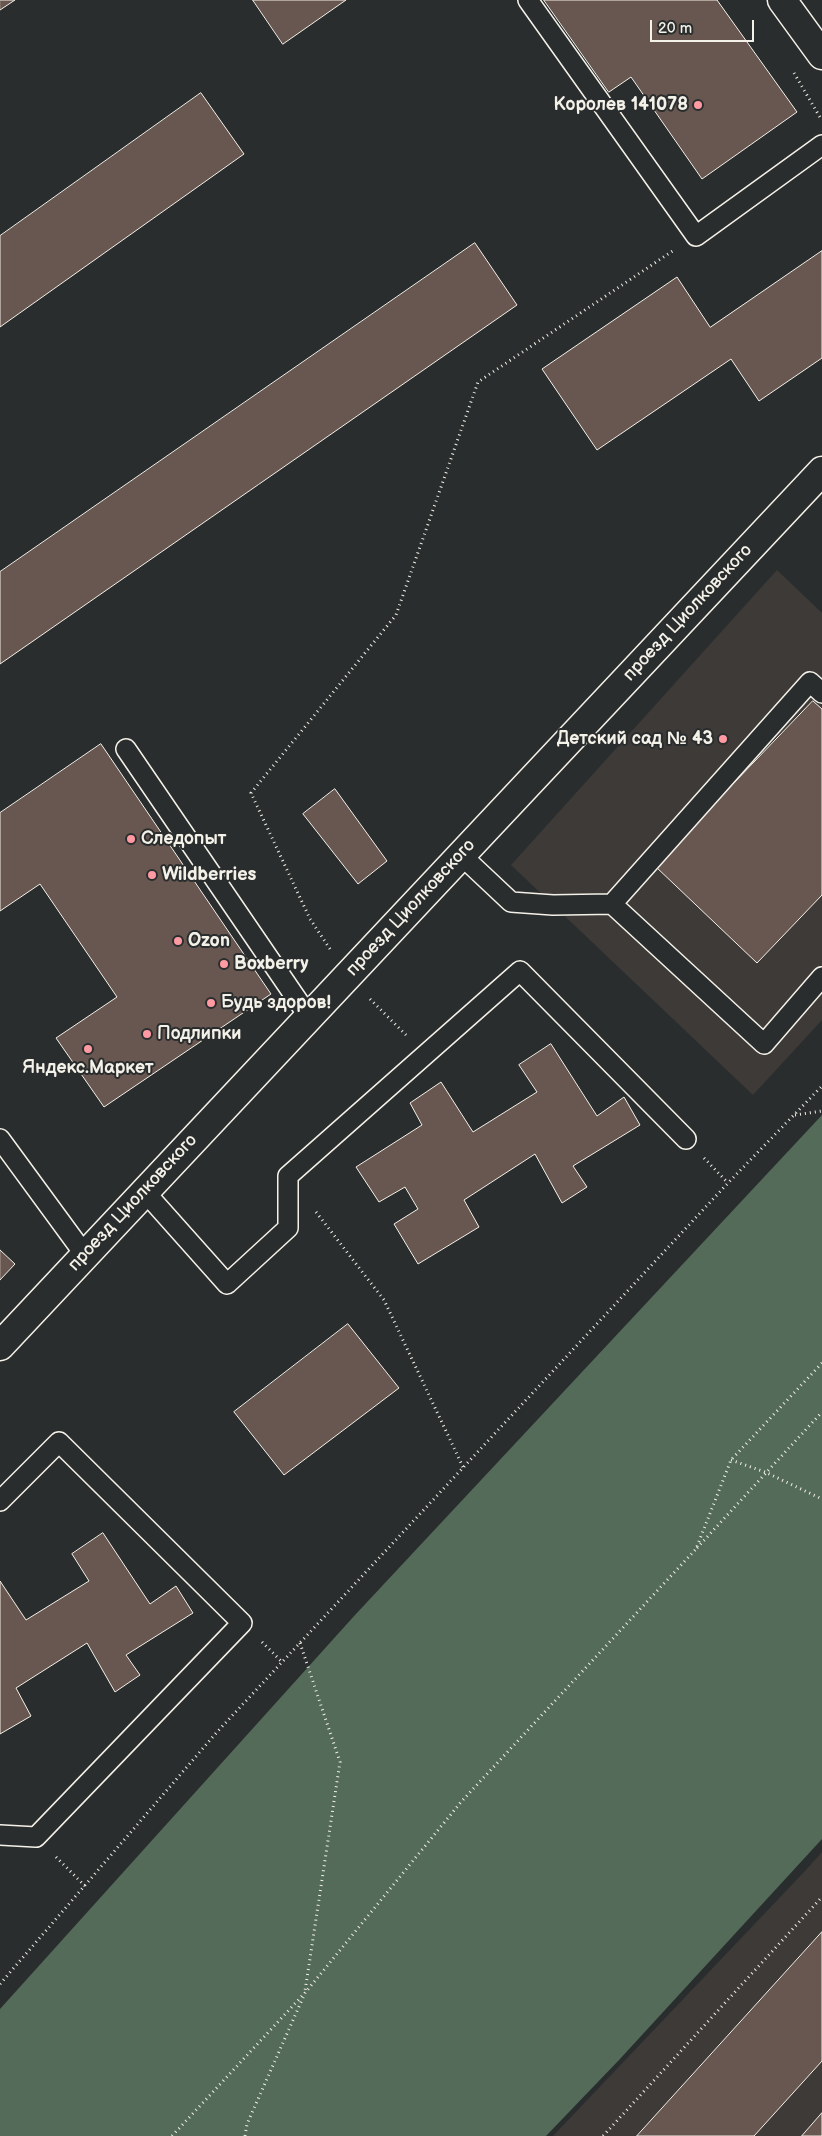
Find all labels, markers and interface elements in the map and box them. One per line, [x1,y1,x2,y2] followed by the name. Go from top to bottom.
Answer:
[652,10,756,42] scale bar
[658,19,692,38] text: 20 m
[554,94,688,116] place label: Королев 141078
[692,99,704,111] marker: Королев 141078
[619,540,757,686] street label: проезд Циолковского
[557,728,713,750] place label: Детский сад № 43
[717,733,729,745] marker: Детский сад № 43
[141,828,226,850] place label: Следопыт
[125,833,137,845] marker: Следопыт
[342,835,480,981] street label: проезд Циолковского
[162,864,256,886] place label: Wildberries
[146,869,158,881] marker: Wildberries
[188,930,230,952] place label: Ozon
[172,935,184,947] marker: Ozon
[234,953,309,975] place label: Boxberry
[218,958,230,970] marker: Boxberry
[221,992,331,1014] place label: Будь здоров!
[205,997,217,1009] marker: Будь здоров!
[157,1023,241,1045] place label: Подлипки
[141,1028,153,1040] marker: Подлипки
[82,1043,94,1055] marker: Яндекс.Маркет
[22,1057,154,1079] place label: Яндекс.Маркет
[64,1130,202,1276] street label: проезд Циолковского

